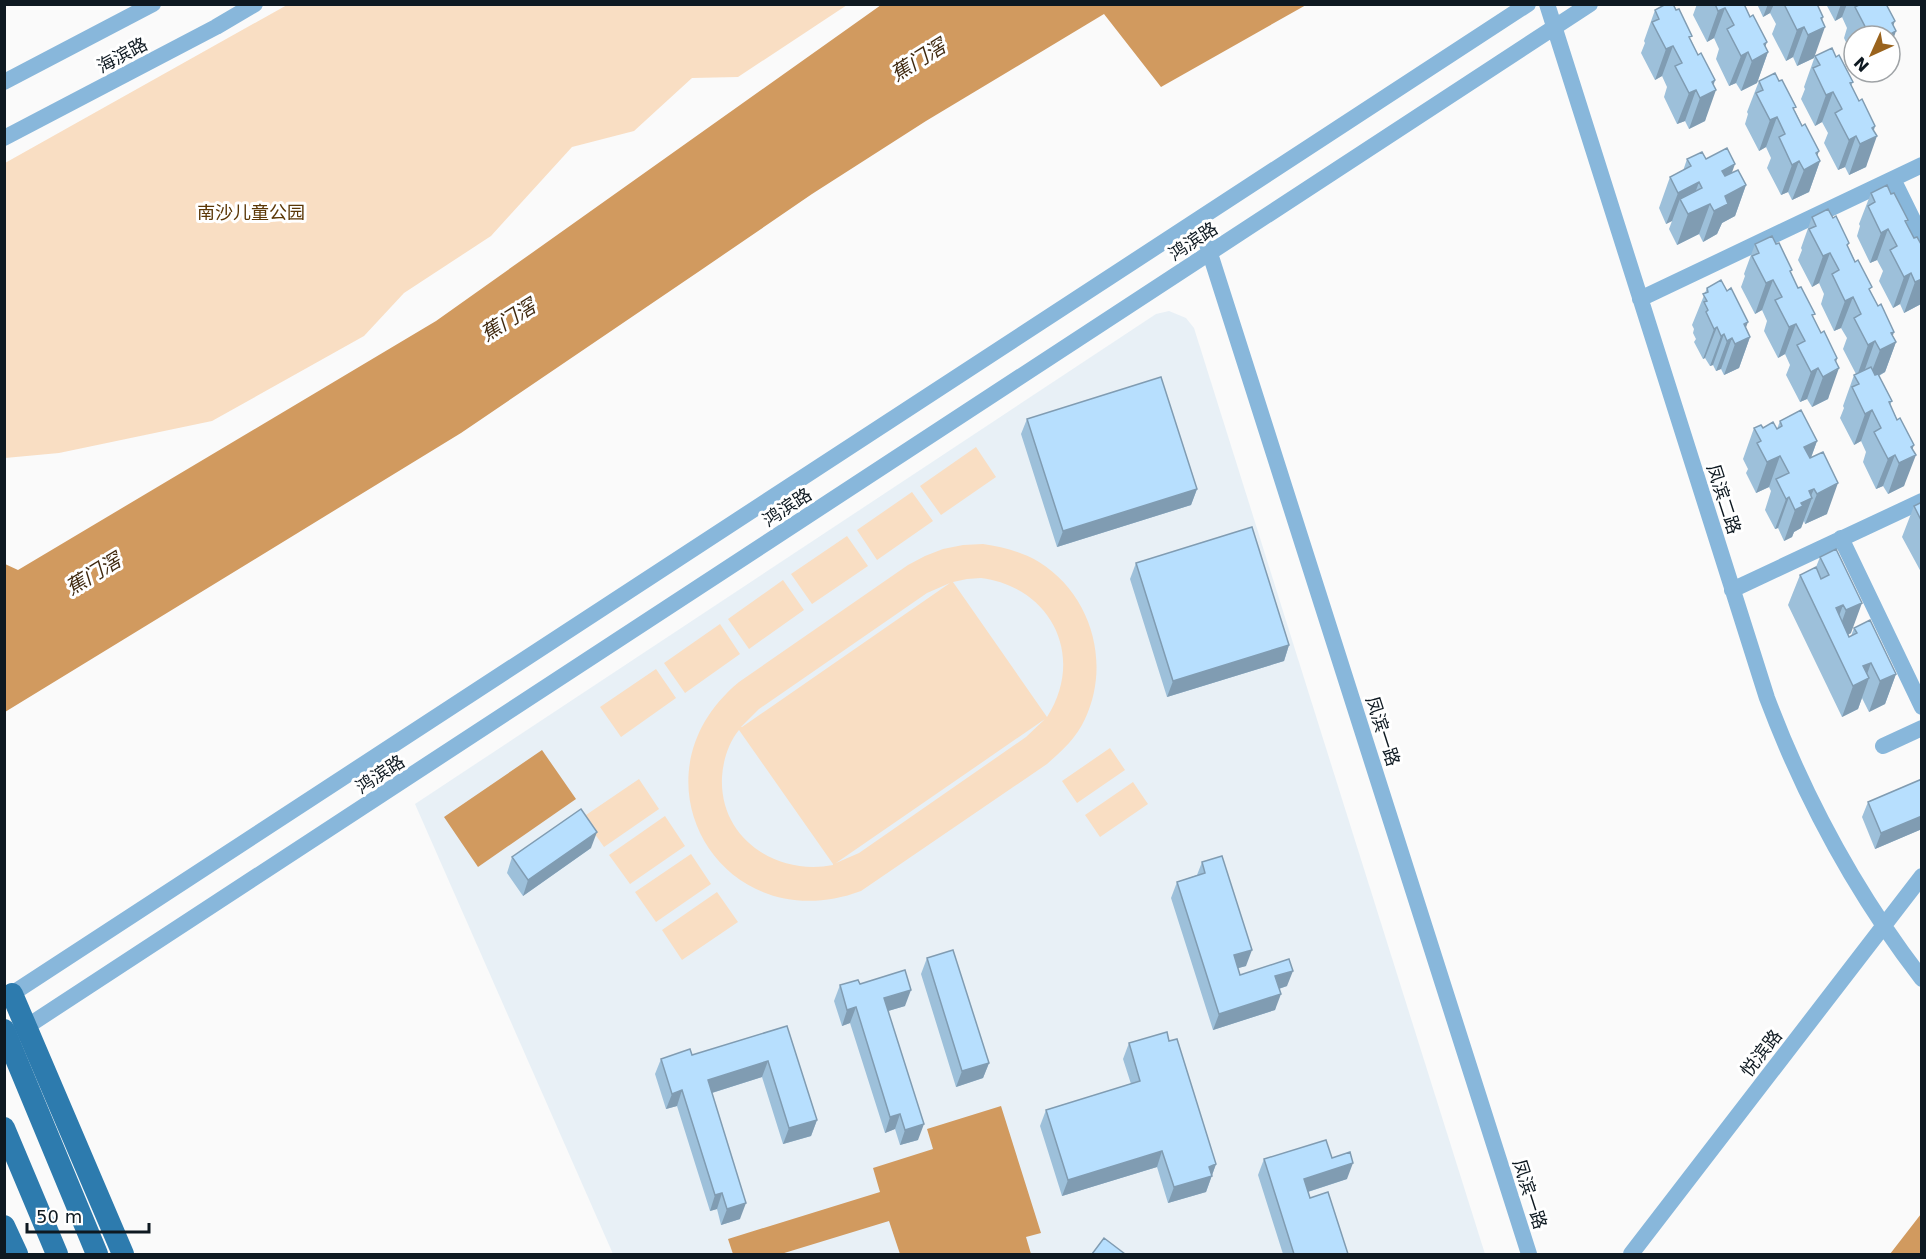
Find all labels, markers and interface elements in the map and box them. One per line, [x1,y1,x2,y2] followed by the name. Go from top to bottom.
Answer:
[1842,24,1902,84] north arrow
[886,32,952,86] water label: 蕉门滘
[93,33,151,77] street label: 海滨路
[1850,53,1873,76] text: N
[197,202,305,223] park label: 南沙儿童公园
[1165,217,1221,265] street label: 鸿滨路
[476,292,542,346] water label: 蕉门滘
[1703,462,1745,536] street label: 凤滨二路
[759,483,815,531] street label: 鸿滨路
[61,547,127,600] water label: 蕉门滘
[1362,694,1404,768] street label: 凤滨一路
[352,750,408,798] street label: 鸿滨路
[1736,1025,1786,1081] street label: 悦滨路
[1509,1157,1551,1231] street label: 凤滨一路
[27,1196,148,1234] scale bar
[36,1206,82,1227] text: 50 m

